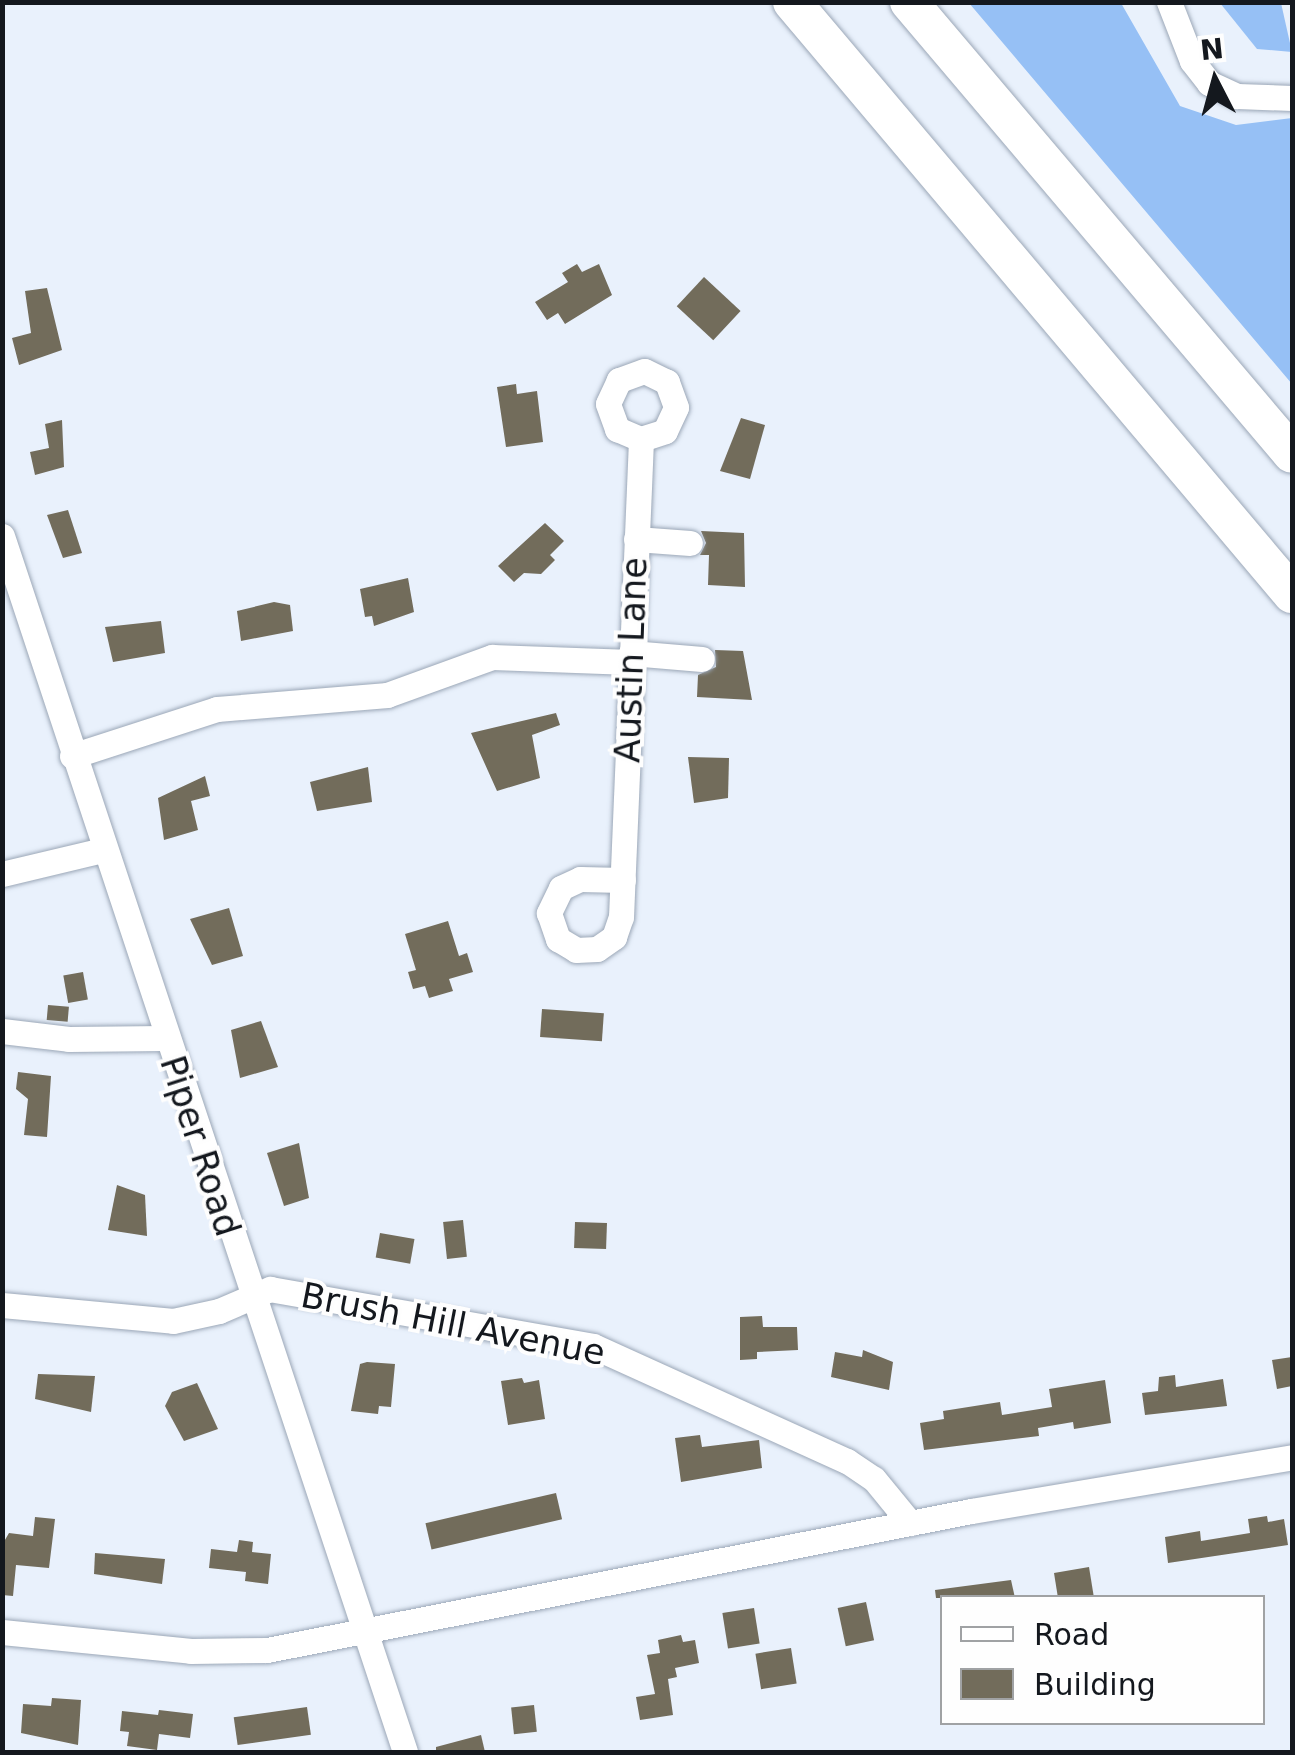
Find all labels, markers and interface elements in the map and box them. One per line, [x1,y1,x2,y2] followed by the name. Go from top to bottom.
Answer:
[1165,30,1265,130] north arrow
[1198,32,1225,67] text: N
[606,556,656,764] street label: Austin Lane
[151,1051,249,1241] street label: Piper Road
[297,1274,609,1374] street label: Brush Hill Avenue
[940,1595,1265,1725] legend
[1034,1617,1109,1652] text: Road
[1034,1667,1156,1702] text: Building

